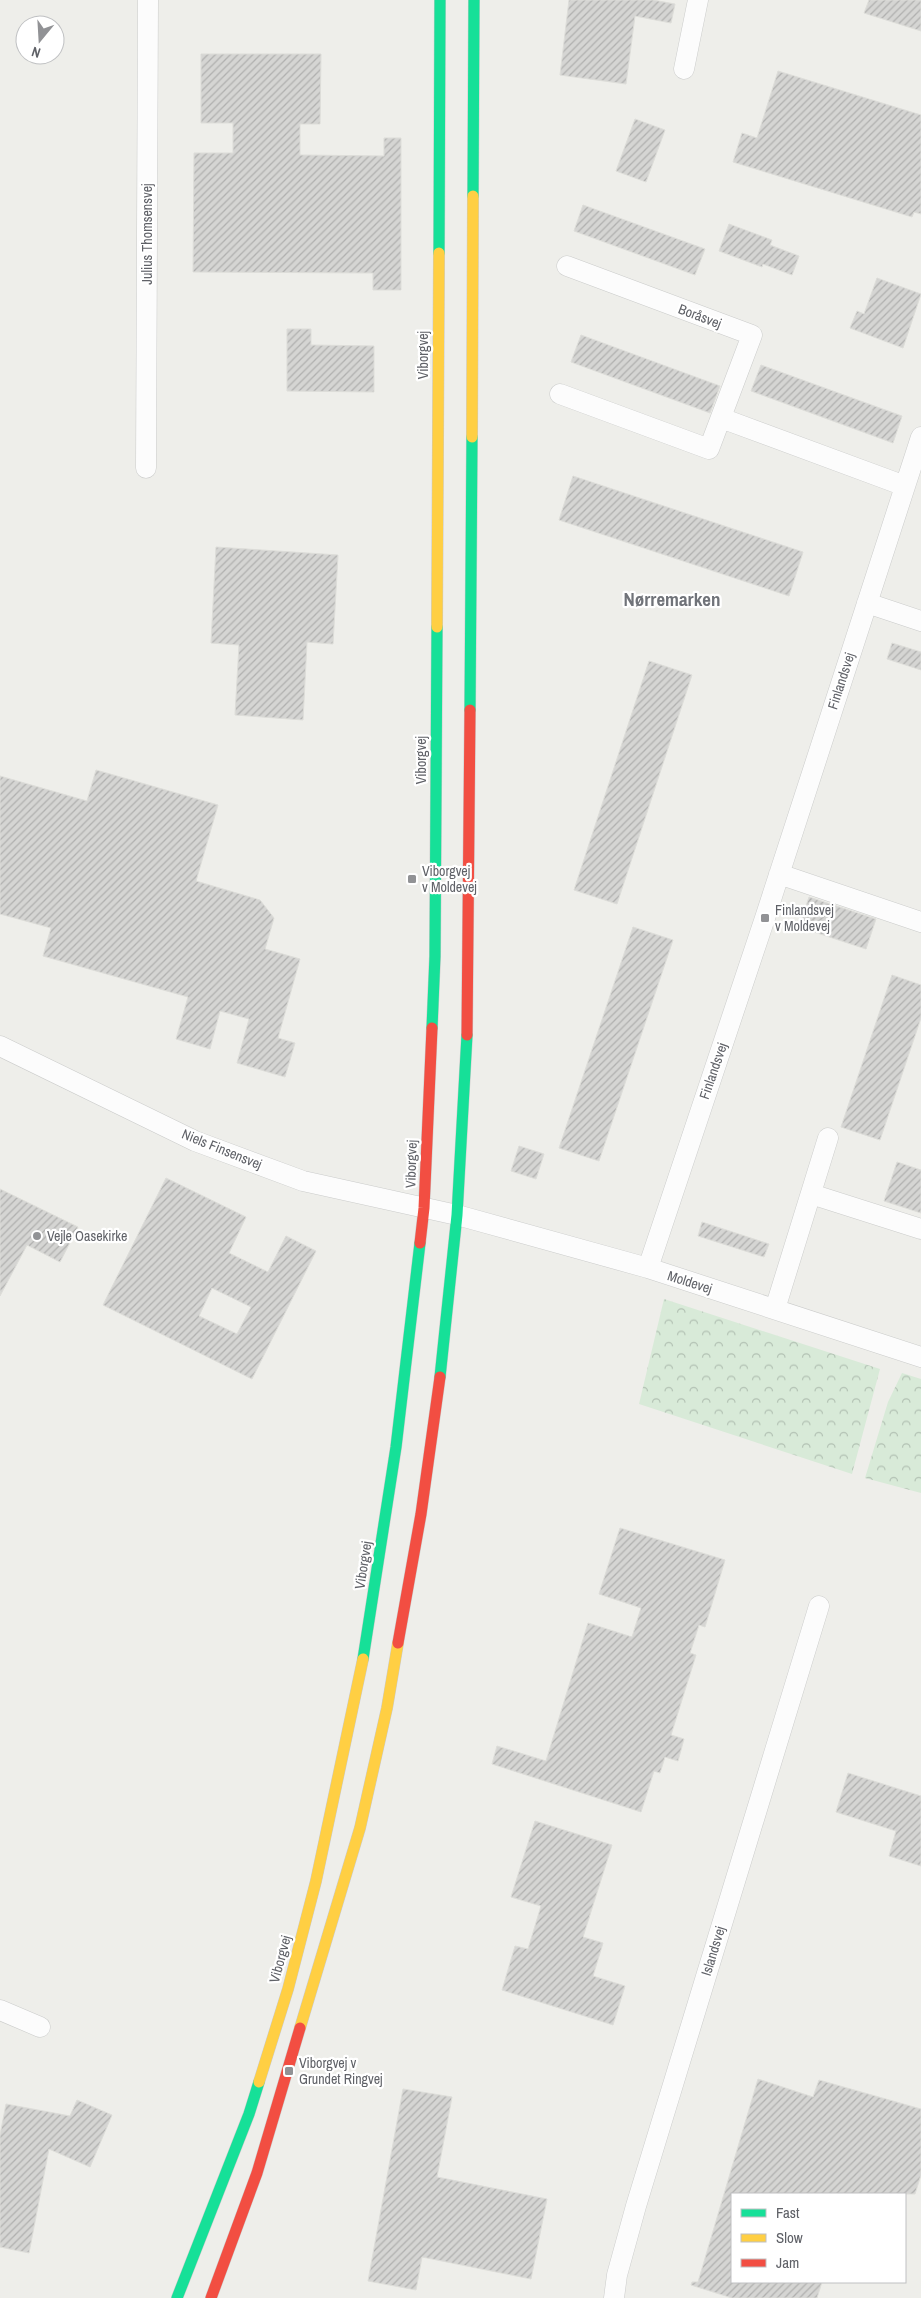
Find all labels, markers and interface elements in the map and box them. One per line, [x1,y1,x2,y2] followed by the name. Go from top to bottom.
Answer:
[15,15,65,65] north arrow
[29,43,43,62] text: N
[138,183,156,285] street label: Julius Thomsensvej
[676,300,724,332] street label: Boråsvej
[414,331,432,379] street label: Viborgvej
[624,586,720,612] district label: Nørremarken
[823,650,859,712] street label: Finlandsvej
[412,736,430,784] street label: Viborgvej
[422,862,477,896] place label: Viborgvej v Moldevej
[406,873,418,885] marker: Viborgvej v Moldevej
[775,901,834,935] place label: Finlandsvej v Moldevej
[759,912,771,924] marker: Finlandsvej v Moldevej
[695,1040,731,1102] street label: Finlandsvej
[179,1125,265,1173] street label: Niels Finsensvej
[401,1140,421,1188] street label: Viborgvej
[47,1227,127,1245] place label: Vejle Oasekirke
[31,1230,43,1242] marker: Vejle Oasekirke
[665,1266,715,1298] street label: Moldevej
[350,1540,376,1590] street label: Viborgvej
[697,1924,729,1978] street label: Islandsvej
[265,1933,295,1985] street label: Viborgvej
[299,2054,383,2088] place label: Viborgvej v Grundet Ringvej
[283,2065,295,2077] marker: Viborgvej v Grundet Ringvej
[731,2193,906,2283] legend
[776,2202,800,2223] text: Fast
[776,2227,803,2248] text: Slow
[776,2252,799,2273] text: Jam

